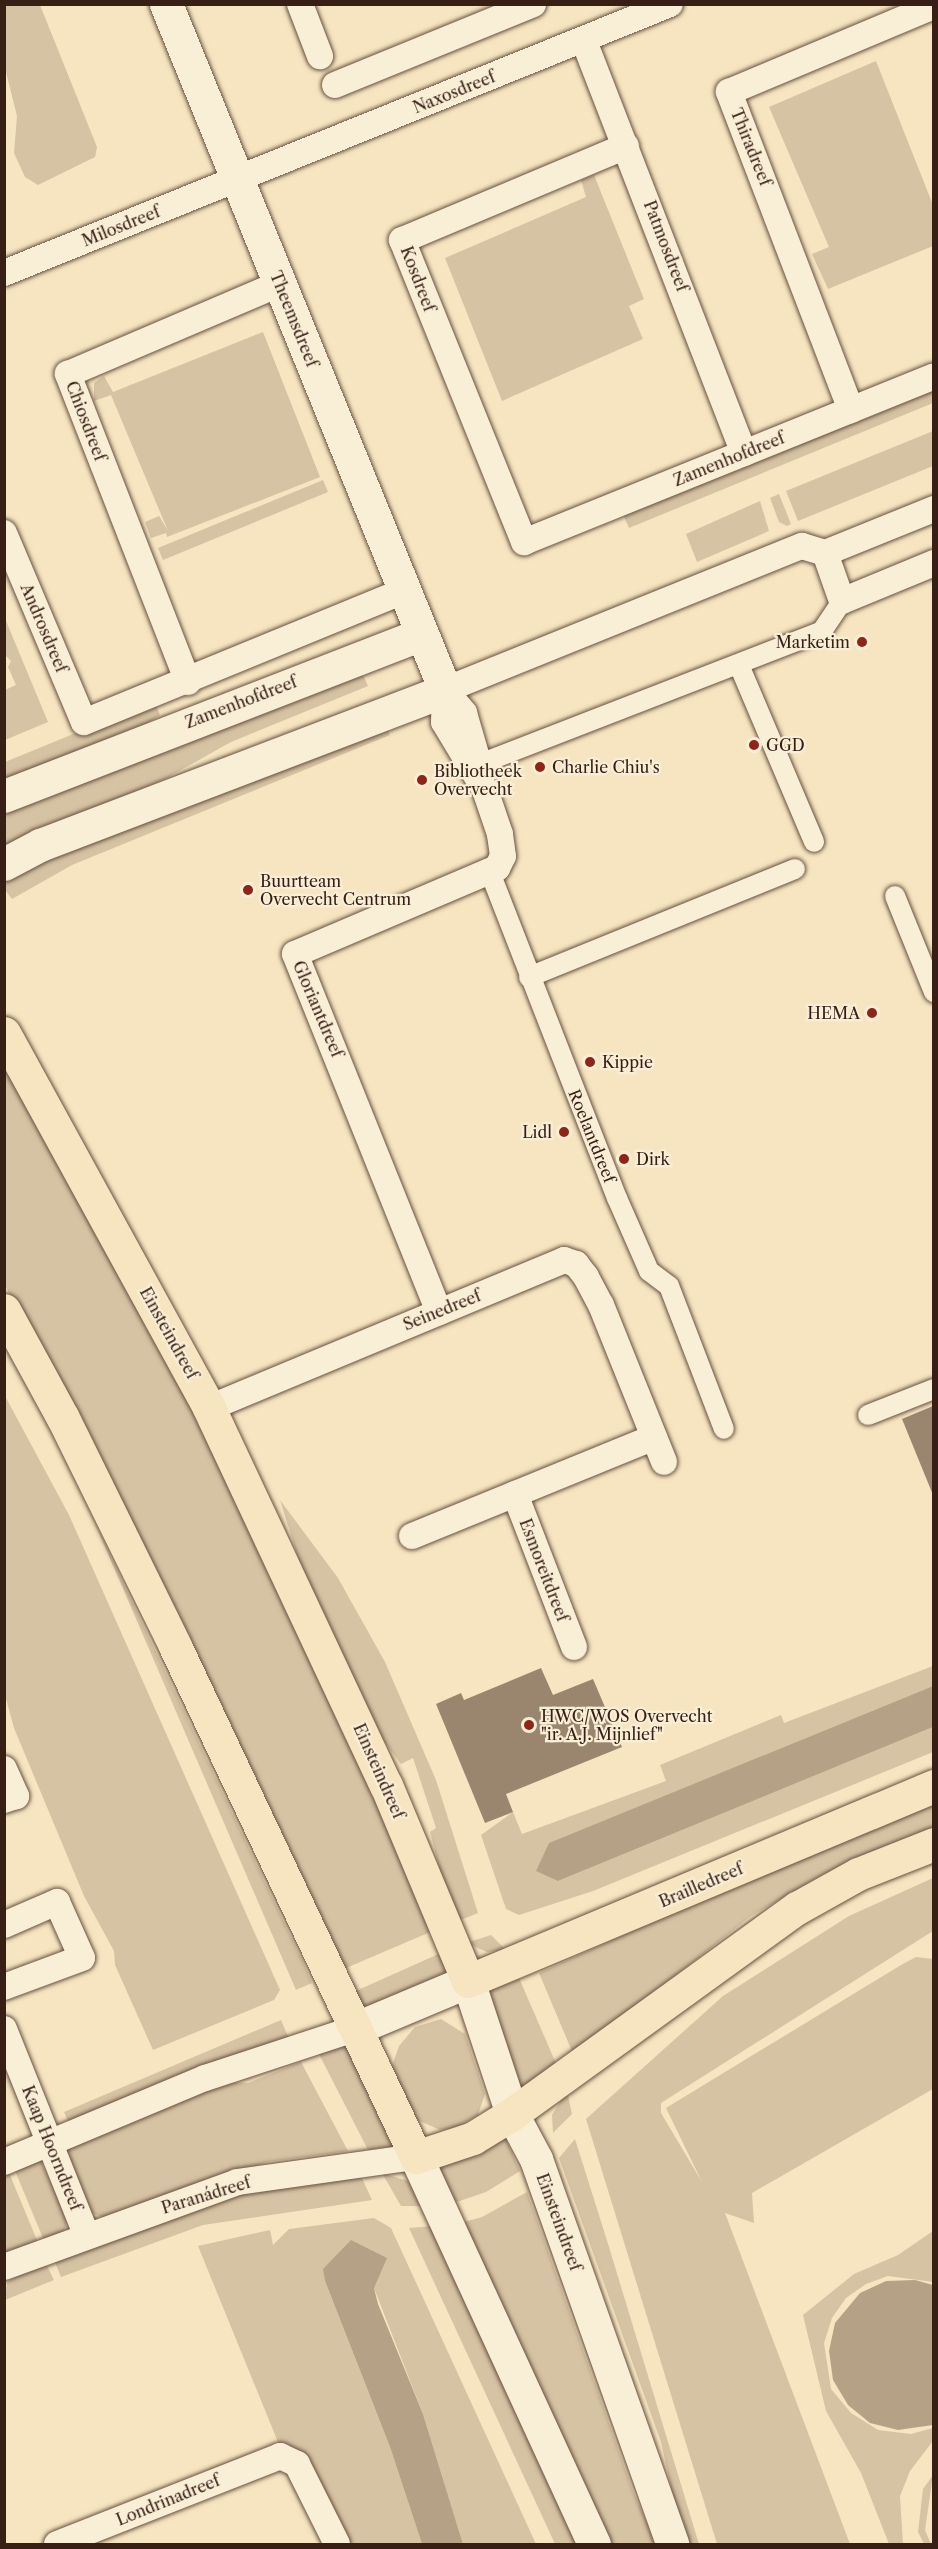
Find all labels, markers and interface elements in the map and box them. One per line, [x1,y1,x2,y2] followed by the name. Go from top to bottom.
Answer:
[410,67,498,117] street label: Naxosdreef
[727,105,775,189] street label: Thiradreef
[640,198,692,294] street label: Patmosdreef
[79,202,163,250] street label: Milosdreef
[397,244,439,314] street label: Kosdreef
[266,268,322,370] street label: Theemsdreef
[62,378,110,464] street label: Chiosdreef
[671,428,787,490] street label: Zamenhofdreef
[17,581,71,675] street label: Androsdreef
[776,632,850,652] place label: Marketim
[855,635,869,649] marker: Marketim
[182,672,300,732] street label: Zamenhofdreef
[766,735,805,755] place label: GGD
[747,738,761,752] marker: GGD
[552,757,660,777] place label: Charlie Chiu's
[533,760,547,774] marker: Charlie Chiu's
[434,761,522,799] place label: Bibliotheek Overvecht
[415,773,429,787] marker: Bibliotheek Overvecht
[260,871,411,909] place label: Buurtteam Overvecht Centrum
[241,883,255,897] marker: Buurtteam Overvecht Centrum
[289,958,347,1060] street label: Gloriantdreef
[807,1003,860,1023] place label: HEMA
[865,1006,879,1020] marker: HEMA
[602,1052,653,1072] place label: Kippie
[583,1055,597,1069] marker: Kippie
[565,1086,619,1186] street label: Roelantdreef
[522,1122,552,1142] place label: Lidl
[557,1125,571,1139] marker: Lidl
[636,1149,670,1169] place label: Dirk
[617,1152,631,1166] marker: Dirk
[136,1284,202,1382] street label: Einsteindreef
[400,1286,484,1334] street label: Seinedreef
[516,1516,572,1624] street label: Esmoreitdreef
[541,1706,712,1744] place label: HWC/WOS Overvecht "ir. A.J. Mijnlief"
[522,1718,536,1732] marker: HWC/WOS Overvecht "ir. A.J. Mijnlief"
[349,1720,409,1822] street label: Einsteindreef
[656,1859,746,1911] street label: Brailledreef
[18,2083,86,2213] street label: Kaap Hoorndreef
[533,2171,585,2273] street label: Einsteindreef
[159,2172,253,2218] street label: Paranádreef
[113,2470,223,2530] street label: Londrinadreef

